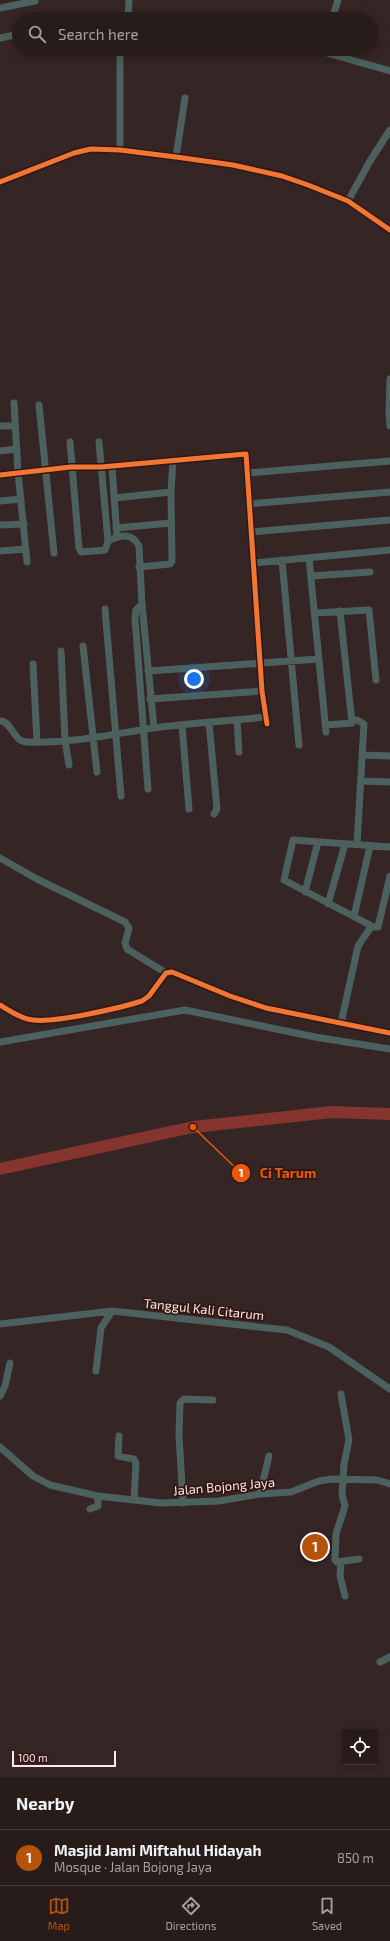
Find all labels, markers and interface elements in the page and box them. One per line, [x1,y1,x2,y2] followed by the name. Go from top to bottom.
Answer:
[12,12,378,56] search box
[26,23,48,45] icon: search
[58,25,139,43] text: Search here
[184,669,204,689] your location
[231,1160,324,1186] callout: Ci Tarum
[260,1164,316,1181] text: Ci Tarum
[238,1165,244,1179] text: 1
[143,1295,265,1323] street label: Tanggul Kali Citarum
[172,1474,276,1498] street label: Jalan Bojong Jaya
[302,1532,328,1562] pin: 1
[342,1729,378,1765] map controls
[342,1729,378,1765] button: locate
[12,1749,116,1768] scale bar
[18,1751,48,1764] text: 100 m
[16,1793,74,1813] text: Nearby
[54,1841,261,1859] text: Masjid Jami Miftahul Hidayah
[26,1850,32,1866] text: 1
[337,1850,374,1866] text: 850 m
[54,1859,212,1875] text: Mosque · Jalan Bojong Jaya
[48,1895,70,1932] tab: Map
[166,1895,216,1932] tab: Directions
[312,1895,342,1932] tab: Saved

